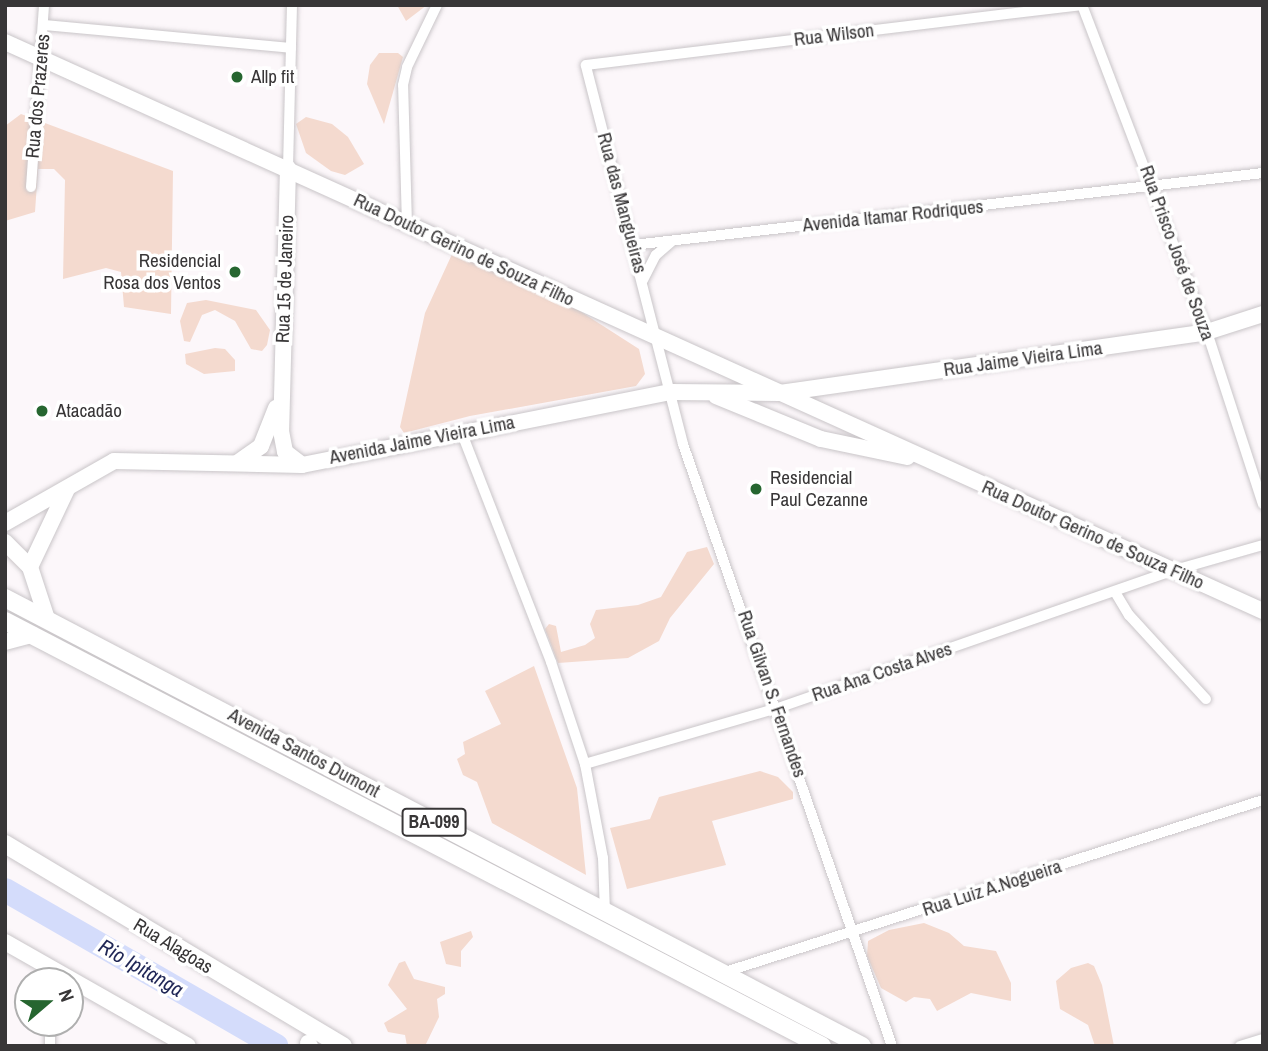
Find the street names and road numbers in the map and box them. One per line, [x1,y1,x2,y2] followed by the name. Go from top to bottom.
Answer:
[793,19,875,51] street label: Rua Wilson
[21,33,55,159] street label: Rua dos Prazeres
[592,130,652,276] street label: Rua das Mangueiras
[1135,162,1219,344] street label: Rua Prisco José de Souza
[350,189,578,311] street label: Rua Doutor Gerino de Souza Filho
[802,195,984,237] street label: Avenida Itamar Rodriques
[271,215,299,343] street label: Rua 15 de Janeiro
[942,337,1104,381] street label: Rua Jaime Vieira Lima
[327,411,517,469] street label: Avenida Jaime Vieira Lima
[978,476,1208,594] street label: Rua Doutor Gerino de Souza Filho
[733,608,811,780] street label: Rua Gilvan S. Fernandes
[808,637,956,707] street label: Rua Ana Costa Alves
[224,703,384,803] street label: Avenida Santos Dumont
[401,808,467,836] road number: BA-099
[919,855,1065,921] street label: Rua Luiz A.Nogueira
[129,913,217,979] street label: Rua Alagoas

